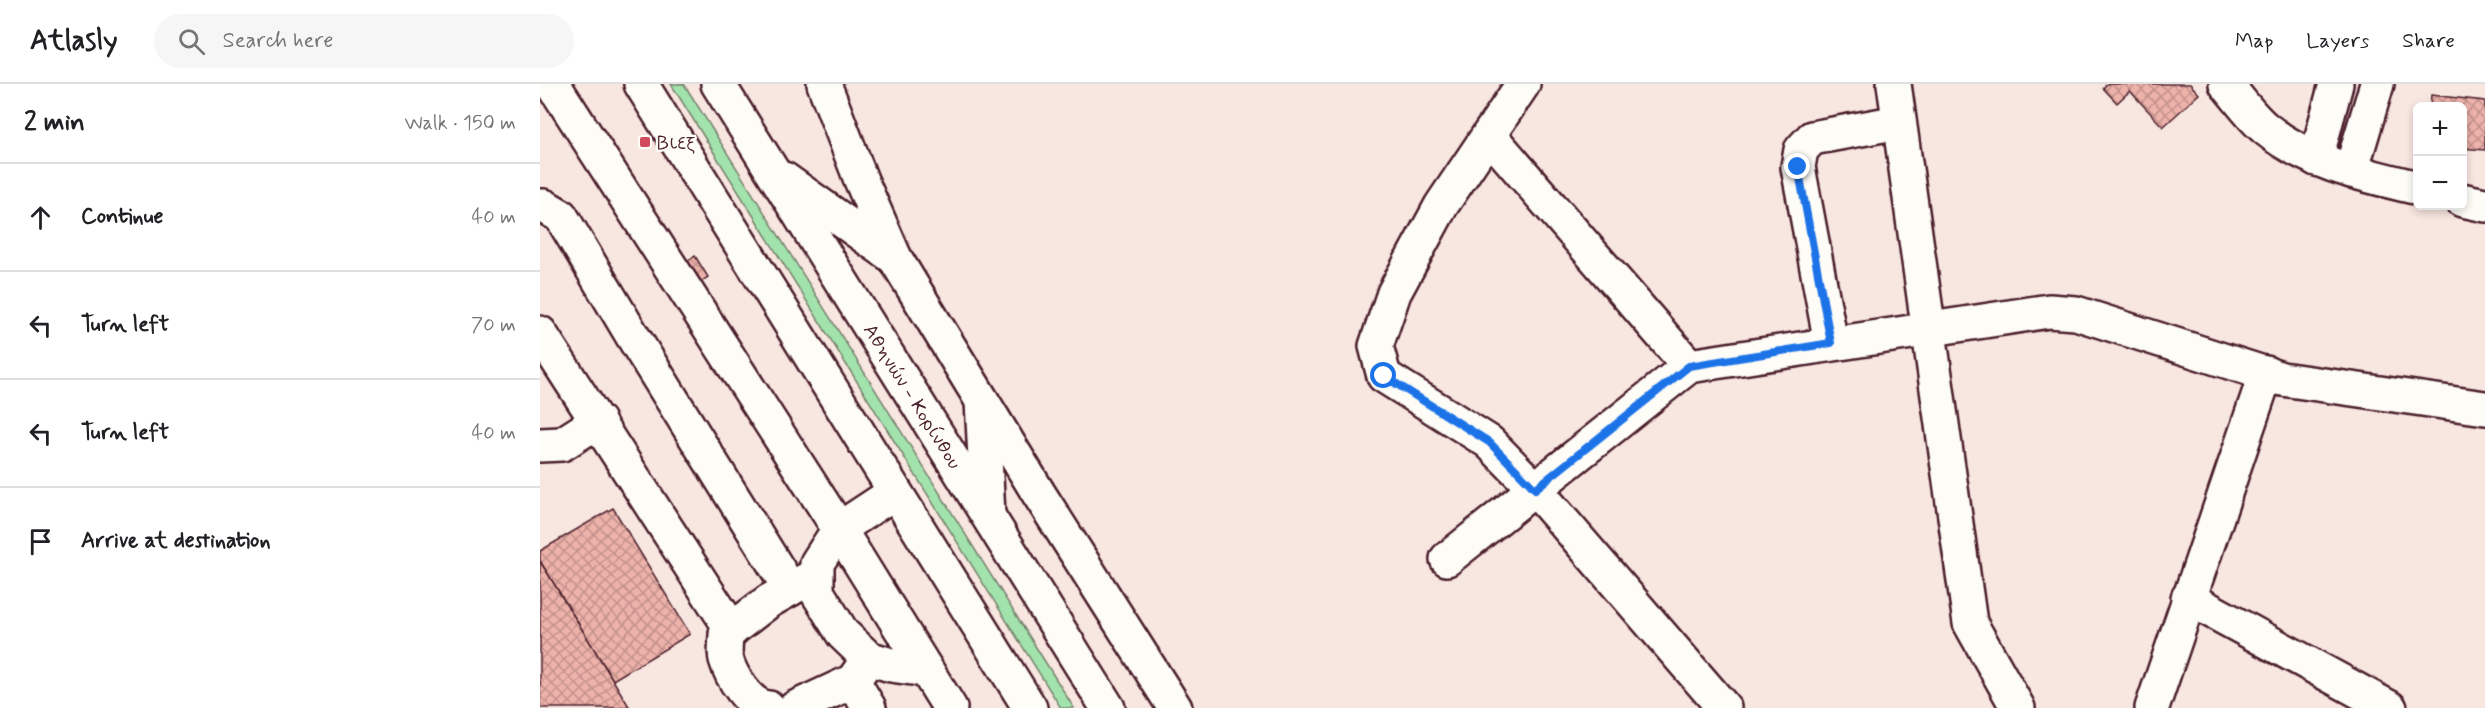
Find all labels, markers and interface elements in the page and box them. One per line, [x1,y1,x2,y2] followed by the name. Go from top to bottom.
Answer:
[154,14,574,68] search box
[30,23,118,60] text: Atlasly
[175,25,208,58] icon: search
[223,27,333,55] text: Search here
[2235,27,2273,55] text: Map
[2306,27,2369,55] text: Layers
[2402,27,2455,55] text: Share
[2413,102,2467,210] map controls
[2413,102,2467,156] button: +
[24,106,85,140] text: 2 min
[404,110,516,137] text: Walk · 150 m
[657,130,696,157] place label: Βιεξ
[638,135,652,149] marker: Βιεξ
[1784,153,1810,179] route end
[2413,156,2467,210] button: −
[24,201,57,234] icon: ahead
[81,203,163,231] text: Continue
[472,204,516,231] text: 40 m
[24,309,57,342] icon: left
[81,311,169,339] text: Turn left
[471,312,516,339] text: 70 m
[856,319,967,475] street label: Αθηνών - Κορίνθου
[1370,362,1396,388] route start
[24,417,57,450] icon: left
[81,419,169,447] text: Turn left
[472,420,516,447] text: 40 m
[24,525,57,558] icon: arrive
[81,527,271,555] text: Arrive at destination

